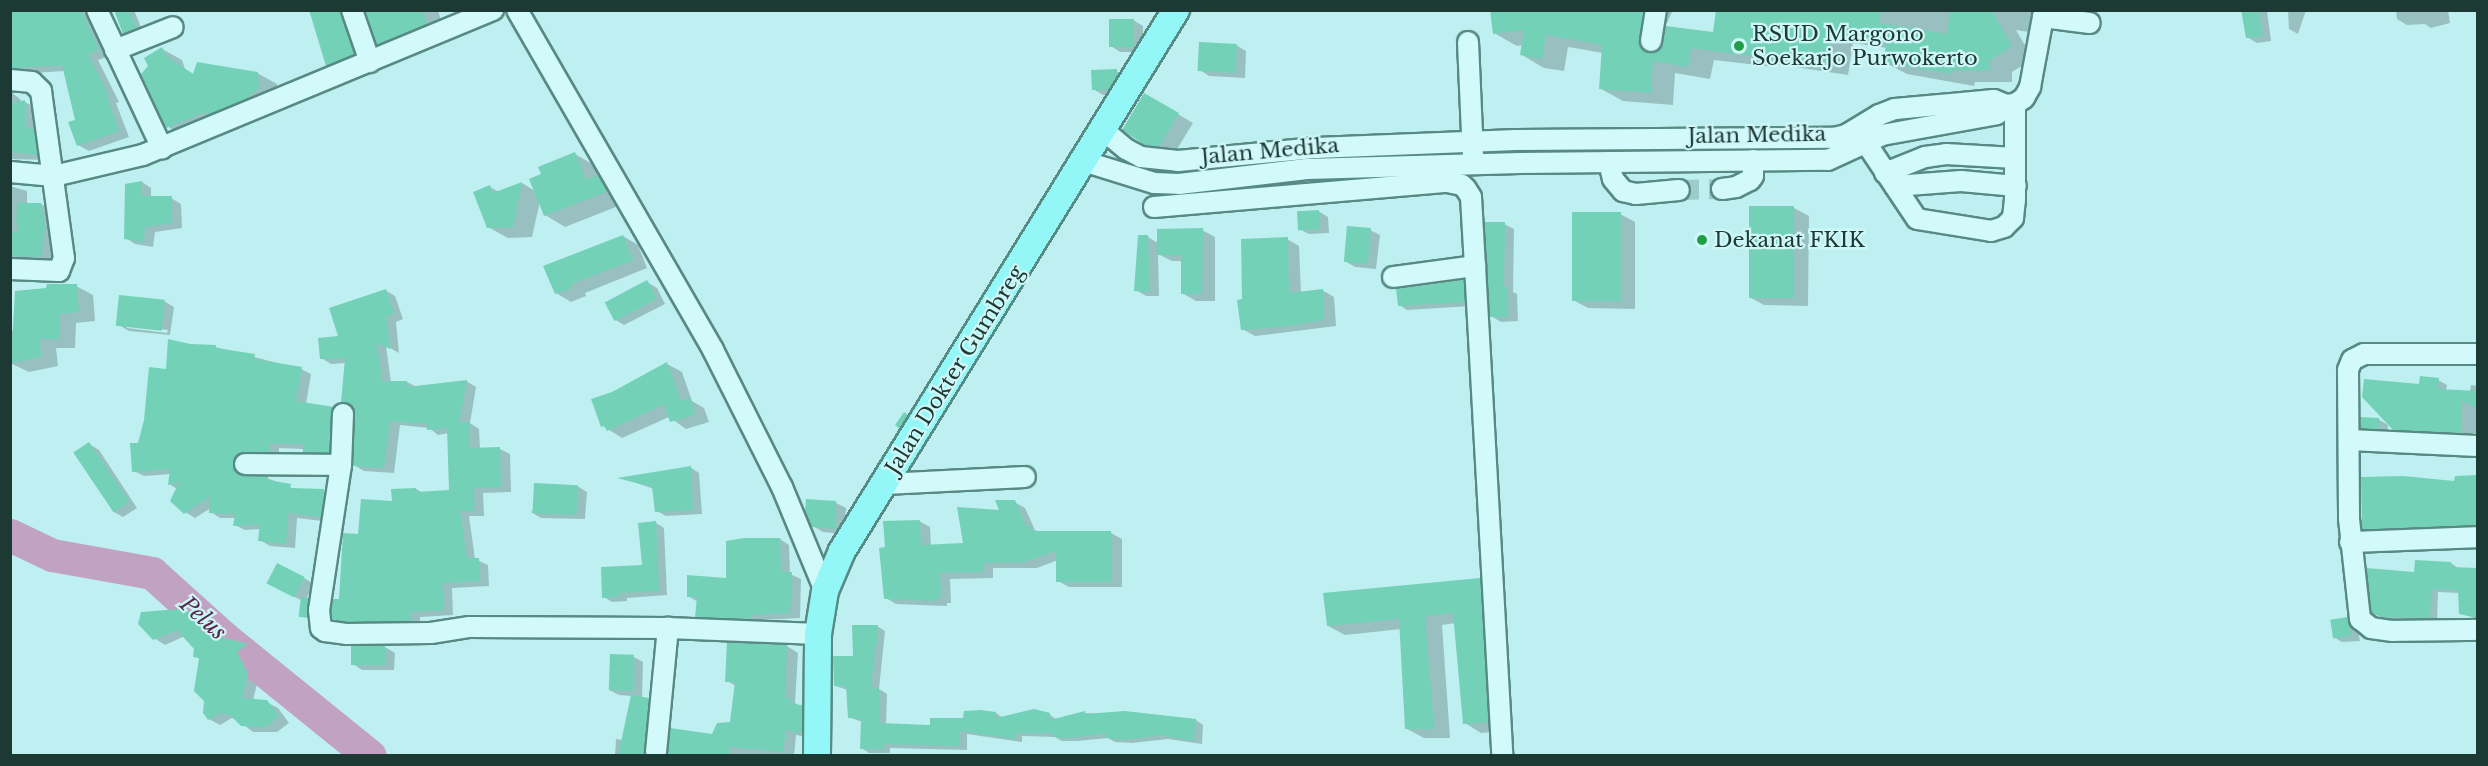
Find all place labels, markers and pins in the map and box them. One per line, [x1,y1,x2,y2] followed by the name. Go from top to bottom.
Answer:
[1752,21,1978,71] place label: RSUD Margono Soekarjo Purwokerto
[1730,37,1748,55] marker: RSUD Margono Soekarjo Purwokerto
[1714,227,1865,253] place label: Dekanat FKIK
[1695,233,1709,247] marker: Dekanat FKIK

